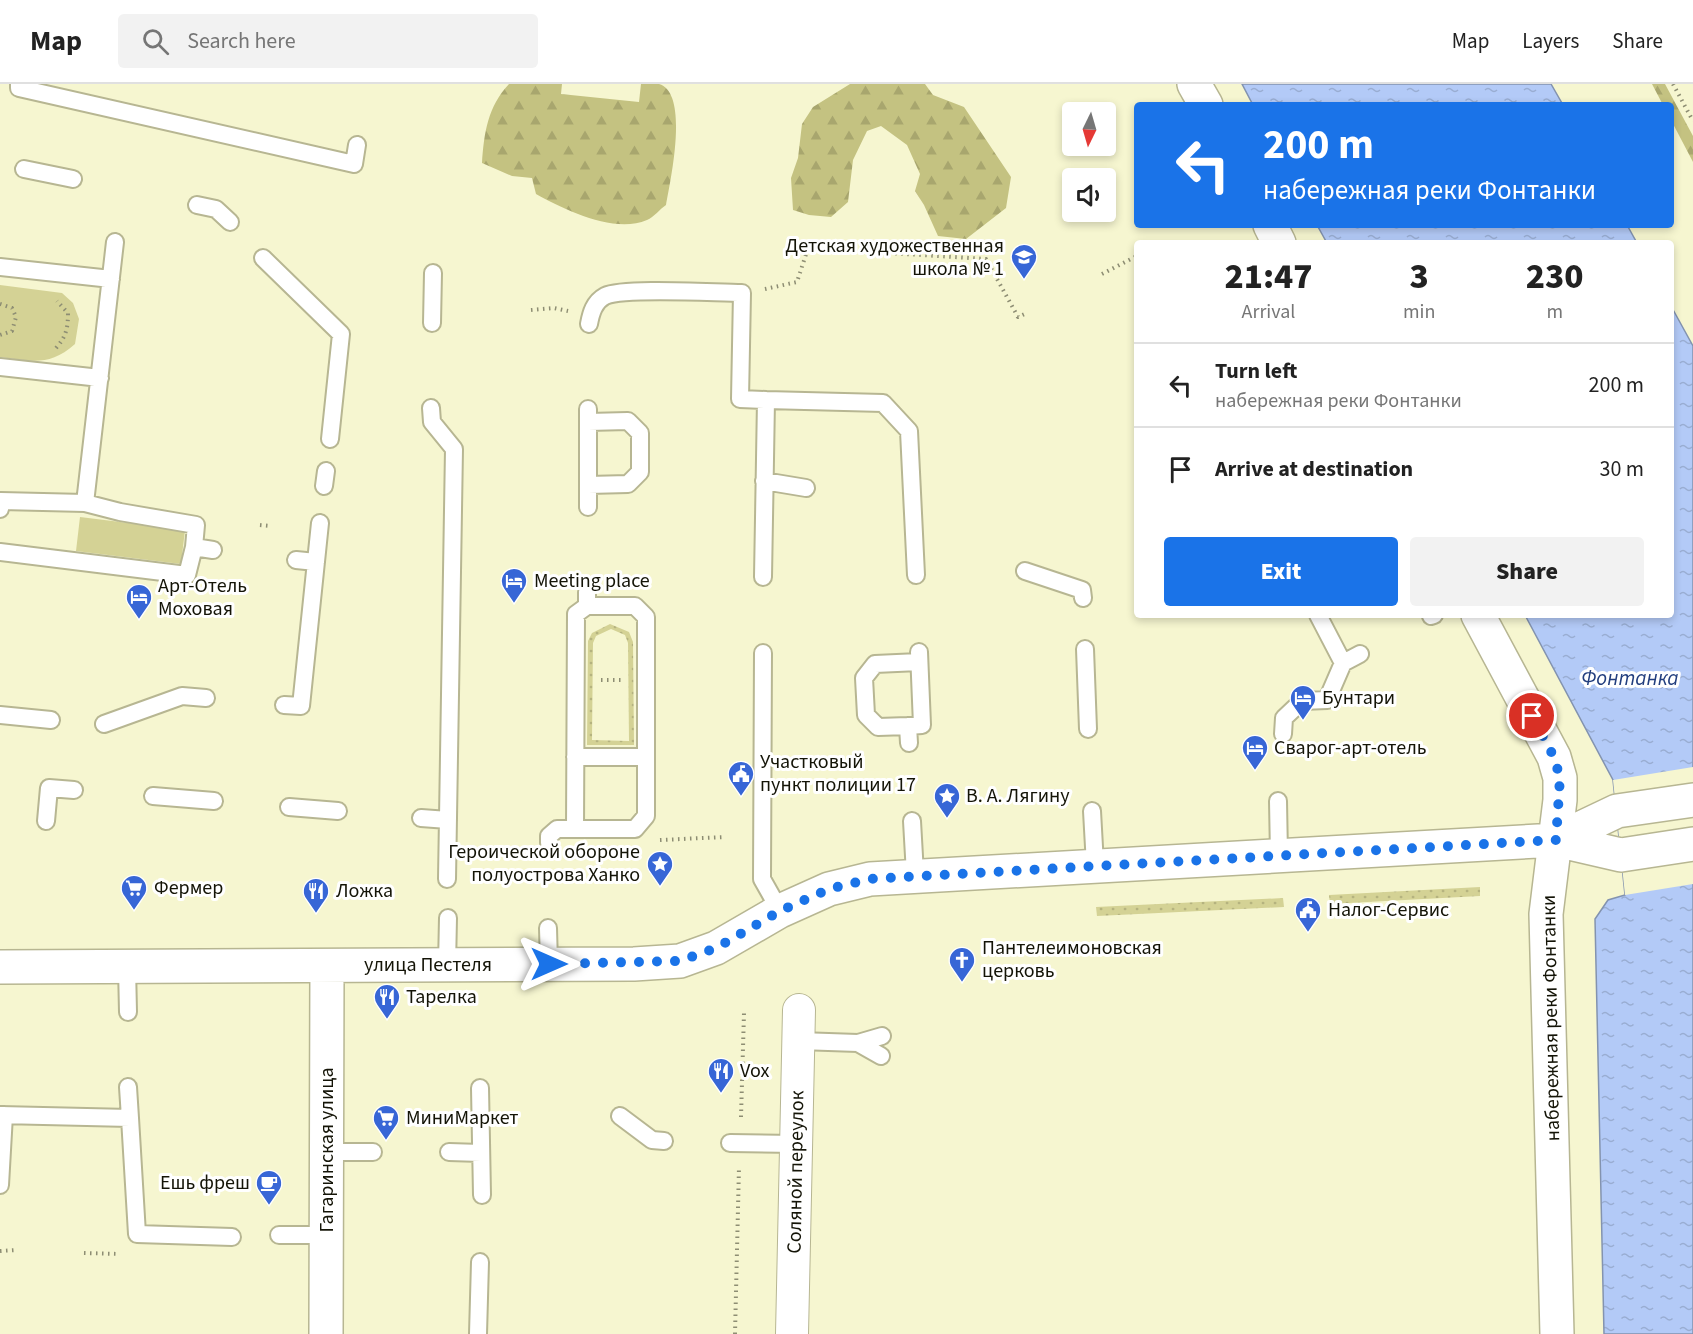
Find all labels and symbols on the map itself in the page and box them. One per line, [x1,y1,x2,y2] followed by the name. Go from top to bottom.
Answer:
[1062,102,1116,156] north arrow
[785,232,1004,283] place label: Детская художественная школа № 1
[1009,242,1039,280] school or university icon: Детская художественная школа № 1
[499,566,529,604] hotel icon: Meeting place
[534,567,650,595] place label: Meeting place
[158,572,247,623] place label: Арт-Отель Моховая
[124,582,154,620] hotel icon: Арт-Отель Моховая
[1581,663,1679,693] water label: Фонтанка
[1288,683,1318,721] hotel icon: Бунтари
[1322,684,1395,712] place label: Бунтари
[1506,690,1557,741] pin
[1240,733,1270,771] hotel icon: Сварог-арт-отель
[1274,734,1427,762] place label: Сварог-арт-отель
[760,748,916,799] place label: Участковый пункт полиции 17
[726,759,756,797] public building icon: Участковый пункт полиции 17
[932,781,962,819] place icon: В. А. Лягину
[966,782,1070,810] place label: В. А. Лягину
[448,838,640,889] place label: Героической обороне полуострова Ханко
[645,849,675,887] place icon: Героической обороне полуострова Ханко
[119,873,149,911] supermarket icon: Фермер
[154,874,223,902] place label: Фермер
[301,876,331,914] restaurant icon: Ложка
[336,877,393,905] place label: Ложка
[1535,894,1567,1142] street label: набережная реки Фонтанки
[1293,895,1323,933] public building icon: Налог-Сервис
[1328,896,1449,924] place label: Налог-Сервис
[517,932,581,996] position arrow
[982,934,1162,985] place label: Пантелеимоновская церковь
[947,945,977,983] church icon: Пантелеимоновская церковь
[364,951,492,979] street label: улица Пестеля
[372,982,402,1020] restaurant icon: Тарелка
[406,983,477,1011] place label: Тарелка
[706,1056,736,1094] restaurant icon: Vox
[740,1057,769,1085] place label: Vox
[313,1067,341,1233] street label: Гагаринская улица
[781,1090,811,1254] street label: Соляной переулок
[371,1103,401,1141] supermarket icon: МиниМаркет
[406,1104,519,1132] place label: МиниМаркет
[254,1168,284,1206] cafe icon: Ешь фреш
[160,1169,250,1197] place label: Ешь фреш

